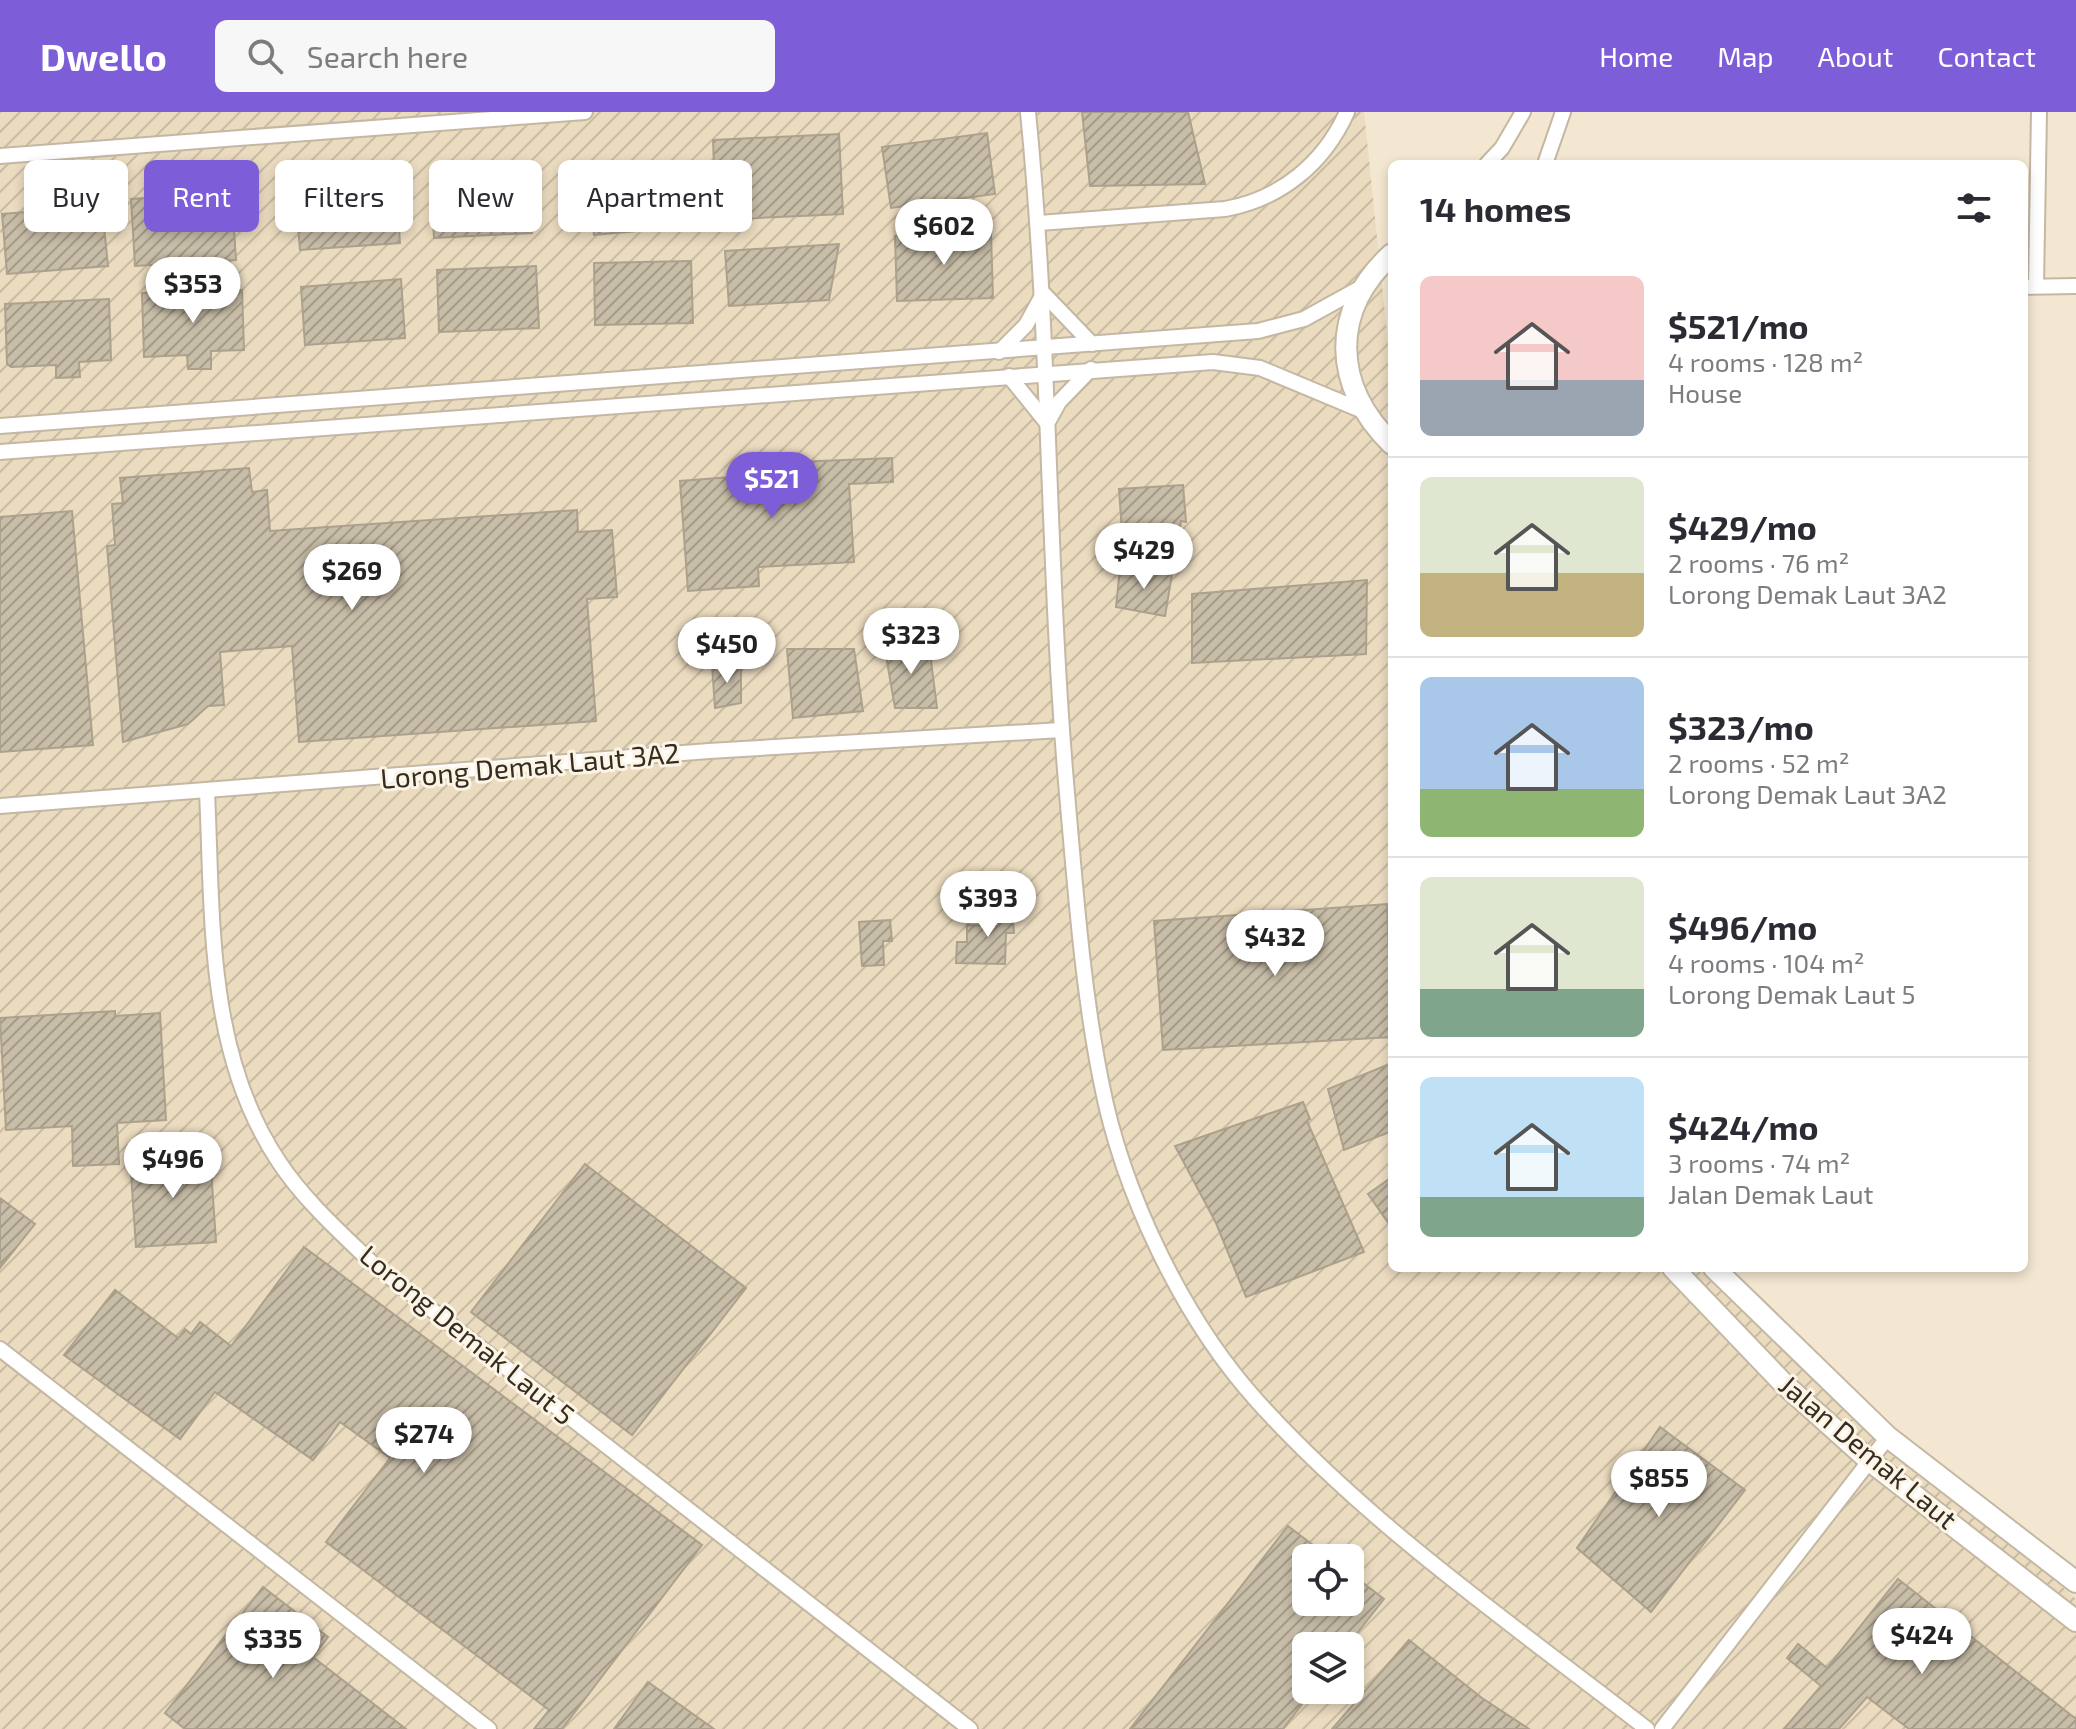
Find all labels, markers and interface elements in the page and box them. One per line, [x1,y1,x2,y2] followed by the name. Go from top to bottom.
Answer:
[215,20,775,92] search box
[40,33,167,79] text: Dwello
[243,34,287,78] icon: search
[307,38,468,74] text: Search here
[1599,39,1673,73] text: Home
[1717,39,1774,73] text: Map
[1818,39,1893,73] text: About
[1937,39,2036,73] text: Contact
[24,160,128,232] chip: Buy
[144,160,259,232] chip: Rent
[275,160,413,232] chip: Filters
[429,160,542,232] chip: New
[558,160,752,232] chip: Apartment
[1952,186,1996,230] icon: filters
[1420,188,1571,229] text: 14 homes
[897,199,991,267] pin: $602
[913,209,975,240] text: $602
[146,257,240,325] pin: $353
[164,267,222,298] text: $353
[1668,305,1809,346] text: $521/mo
[1484,308,1580,404] icon: home
[1668,346,1863,377] text: 4 rooms · 128 m²
[1668,377,1742,408] text: House
[725,452,819,520] pin: $521
[744,462,800,493] text: $521
[1668,506,1817,547] text: $429/mo
[1484,509,1580,605] icon: home
[1097,523,1191,591] pin: $429
[1113,533,1175,564] text: $429
[305,544,399,612] pin: $269
[1668,547,1849,578] text: 2 rooms · 76 m²
[322,554,382,585] text: $269
[1668,578,1947,609] text: Lorong Demak Laut 3A2
[864,608,958,676] pin: $323
[680,617,774,685] pin: $450
[881,618,941,649] text: $323
[696,627,758,658] text: $450
[1668,706,1814,747] text: $323/mo
[1484,709,1580,805] icon: home
[379,735,681,795] street label: Lorong Demak Laut 3A2
[1668,747,1850,778] text: 2 rooms · 52 m²
[1668,778,1947,809] text: Lorong Demak Laut 3A2
[941,871,1035,939] pin: $393
[958,881,1018,912] text: $393
[1668,906,1817,947] text: $496/mo
[1484,909,1580,1005] icon: home
[1228,910,1322,978] pin: $432
[1244,920,1306,951] text: $432
[1668,947,1864,978] text: 4 rooms · 104 m²
[1668,978,1916,1009] text: Lorong Demak Laut 5
[1668,1106,1819,1147] text: $424/mo
[1484,1109,1580,1205] icon: home
[126,1132,220,1200] pin: $496
[142,1142,204,1173] text: $496
[1668,1147,1850,1178] text: 3 rooms · 74 m²
[1668,1178,1873,1209] text: Jalan Demak Laut
[353,1237,582,1431] street label: Lorong Demak Laut 5
[1773,1367,1964,1535] street label: Jalan Demak Laut
[377,1407,471,1475] pin: $274
[394,1417,454,1448] text: $274
[1612,1451,1706,1519] pin: $855
[1629,1461,1689,1492] text: $855
[1292,1544,1364,1704] map controls
[1292,1544,1364,1616] button: locate
[1875,1608,1969,1676] pin: $424
[226,1612,320,1680] pin: $335
[1890,1618,1954,1649] text: $424
[244,1622,302,1653] text: $335
[1292,1632,1364,1704] button: layers

